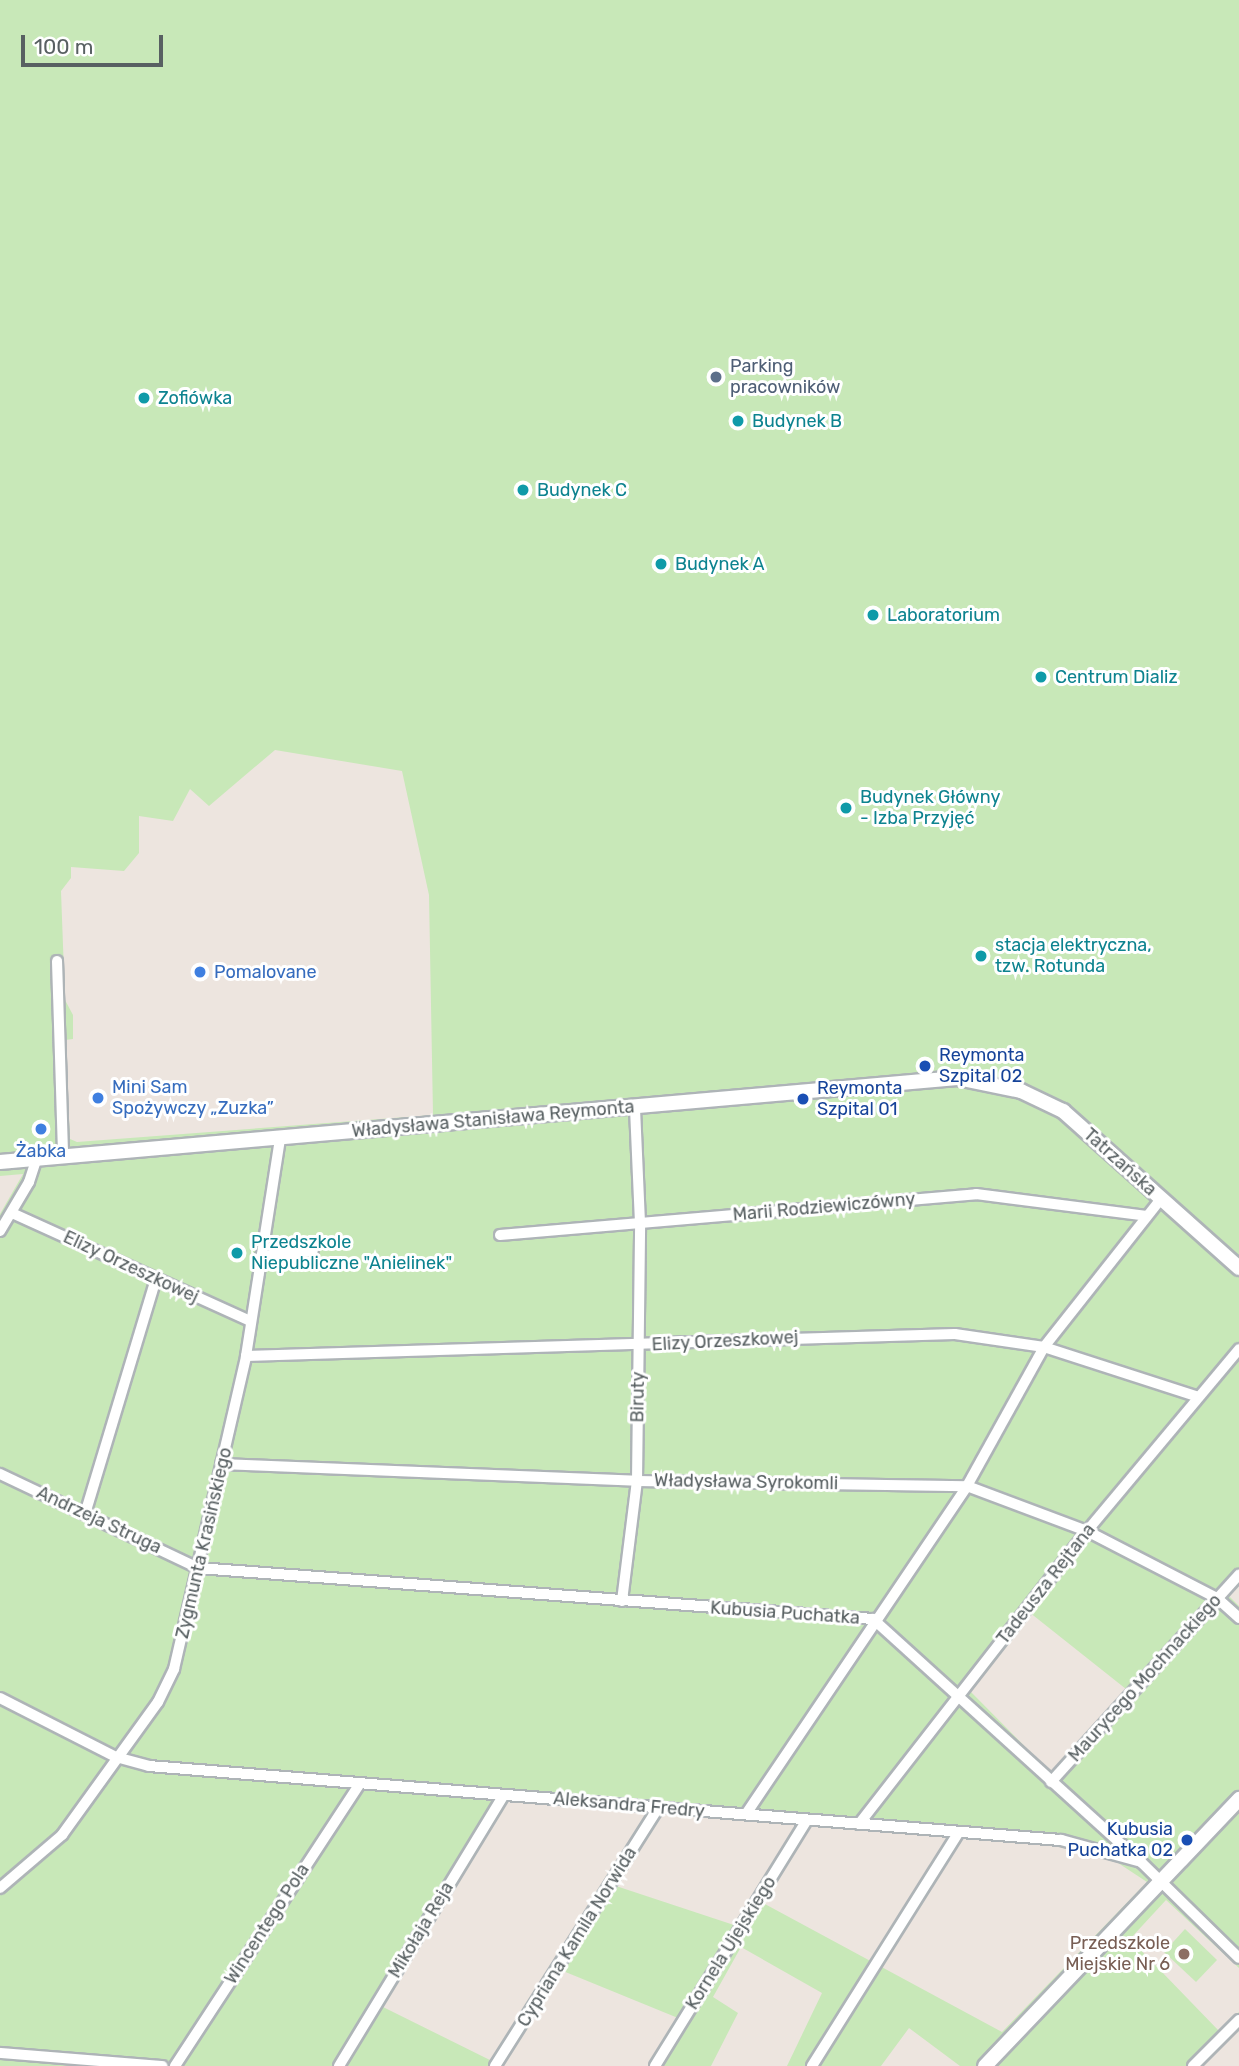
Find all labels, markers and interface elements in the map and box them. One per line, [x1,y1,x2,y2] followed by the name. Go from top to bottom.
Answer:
[24,21,166,65] scale bar
[34,34,93,59] text: 100 m
[730,356,840,398] place label: Parking pracowników
[708,369,724,385] marker: Parking pracowników
[158,387,232,409] place label: Zofiówka
[136,390,152,406] marker: Zofiówka
[752,410,842,432] place label: Budynek B
[730,413,746,429] marker: Budynek B
[537,479,627,501] place label: Budynek C
[515,482,531,498] marker: Budynek C
[675,553,765,575] place label: Budynek A
[653,556,669,572] marker: Budynek A
[887,604,1000,626] place label: Laboratorium
[865,607,881,623] marker: Laboratorium
[1055,666,1178,688] place label: Centrum Dializ
[1033,669,1049,685] marker: Centrum Dializ
[860,787,1000,830] place label: Budynek Główny - Izba Przyjęć
[838,800,854,816] marker: Budynek Główny - Izba Przyjęć
[995,935,1152,978] place label: stacja elektryczna, tzw. Rotunda
[973,948,989,964] marker: stacja elektryczna, tzw. Rotunda
[214,961,317,983] place label: Pomalovane
[192,964,208,980] marker: Pomalovane
[939,1045,1024,1088] place label: Reymonta Szpital 02
[917,1058,933,1074] marker: Reymonta Szpital 02
[112,1077,274,1120] place label: Mini Sam Spożywczy „Zuzka”
[817,1078,902,1120] place label: Reymonta Szpital 01
[90,1090,106,1106] marker: Mini Sam Spożywczy „Zuzka”
[795,1091,811,1107] marker: Reymonta Szpital 01
[351,1096,635,1142] street label: Władysława Stanisława Reymonta
[33,1121,49,1137] marker: Żabka
[1079,1124,1161,1200] street label: Tatrzańska
[16,1140,66,1162] place label: Żabka
[732,1188,916,1226] street label: Marii Rodziewiczówny
[60,1226,202,1308] street label: Elizy Orzeszkowej
[251,1232,452,1274] place label: Przedszkole Niepubliczne "Anielinek"
[229,1245,245,1261] marker: Przedszkole Niepubliczne "Anielinek"
[651,1326,799,1356] street label: Elizy Orzeszkowej
[627,1371,649,1423] street label: Biruty
[171,1445,237,1641] street label: Zygmunta Krasińskiego
[654,1470,838,1494] street label: Władysława Syrokomli
[33,1482,165,1558] street label: Andrzeja Struga
[992,1519,1100,1649] street label: Tadeusza Rejtana
[1064,1590,1226,1766] street label: Maurycego Mochnackiego
[709,1597,861,1629] street label: Kubusia Puchatka
[552,1788,706,1822] street label: Aleksandra Fredry
[1067,1819,1173,1862] place label: Kubusia Puchatka 02
[1179,1832,1195,1848] marker: Kubusia Puchatka 02
[513,1843,641,2031] street label: Cypriana Kamila Norwida
[220,1860,314,1988] street label: Wincentego Pola
[681,1872,781,2014] street label: Kornela Ujejskiego
[384,1878,458,1982] street label: Mikołaja Reja
[1065,1933,1170,1976] place label: Przedszkole Miejskie Nr 6
[1176,1946,1192,1962] marker: Przedszkole Miejskie Nr 6

